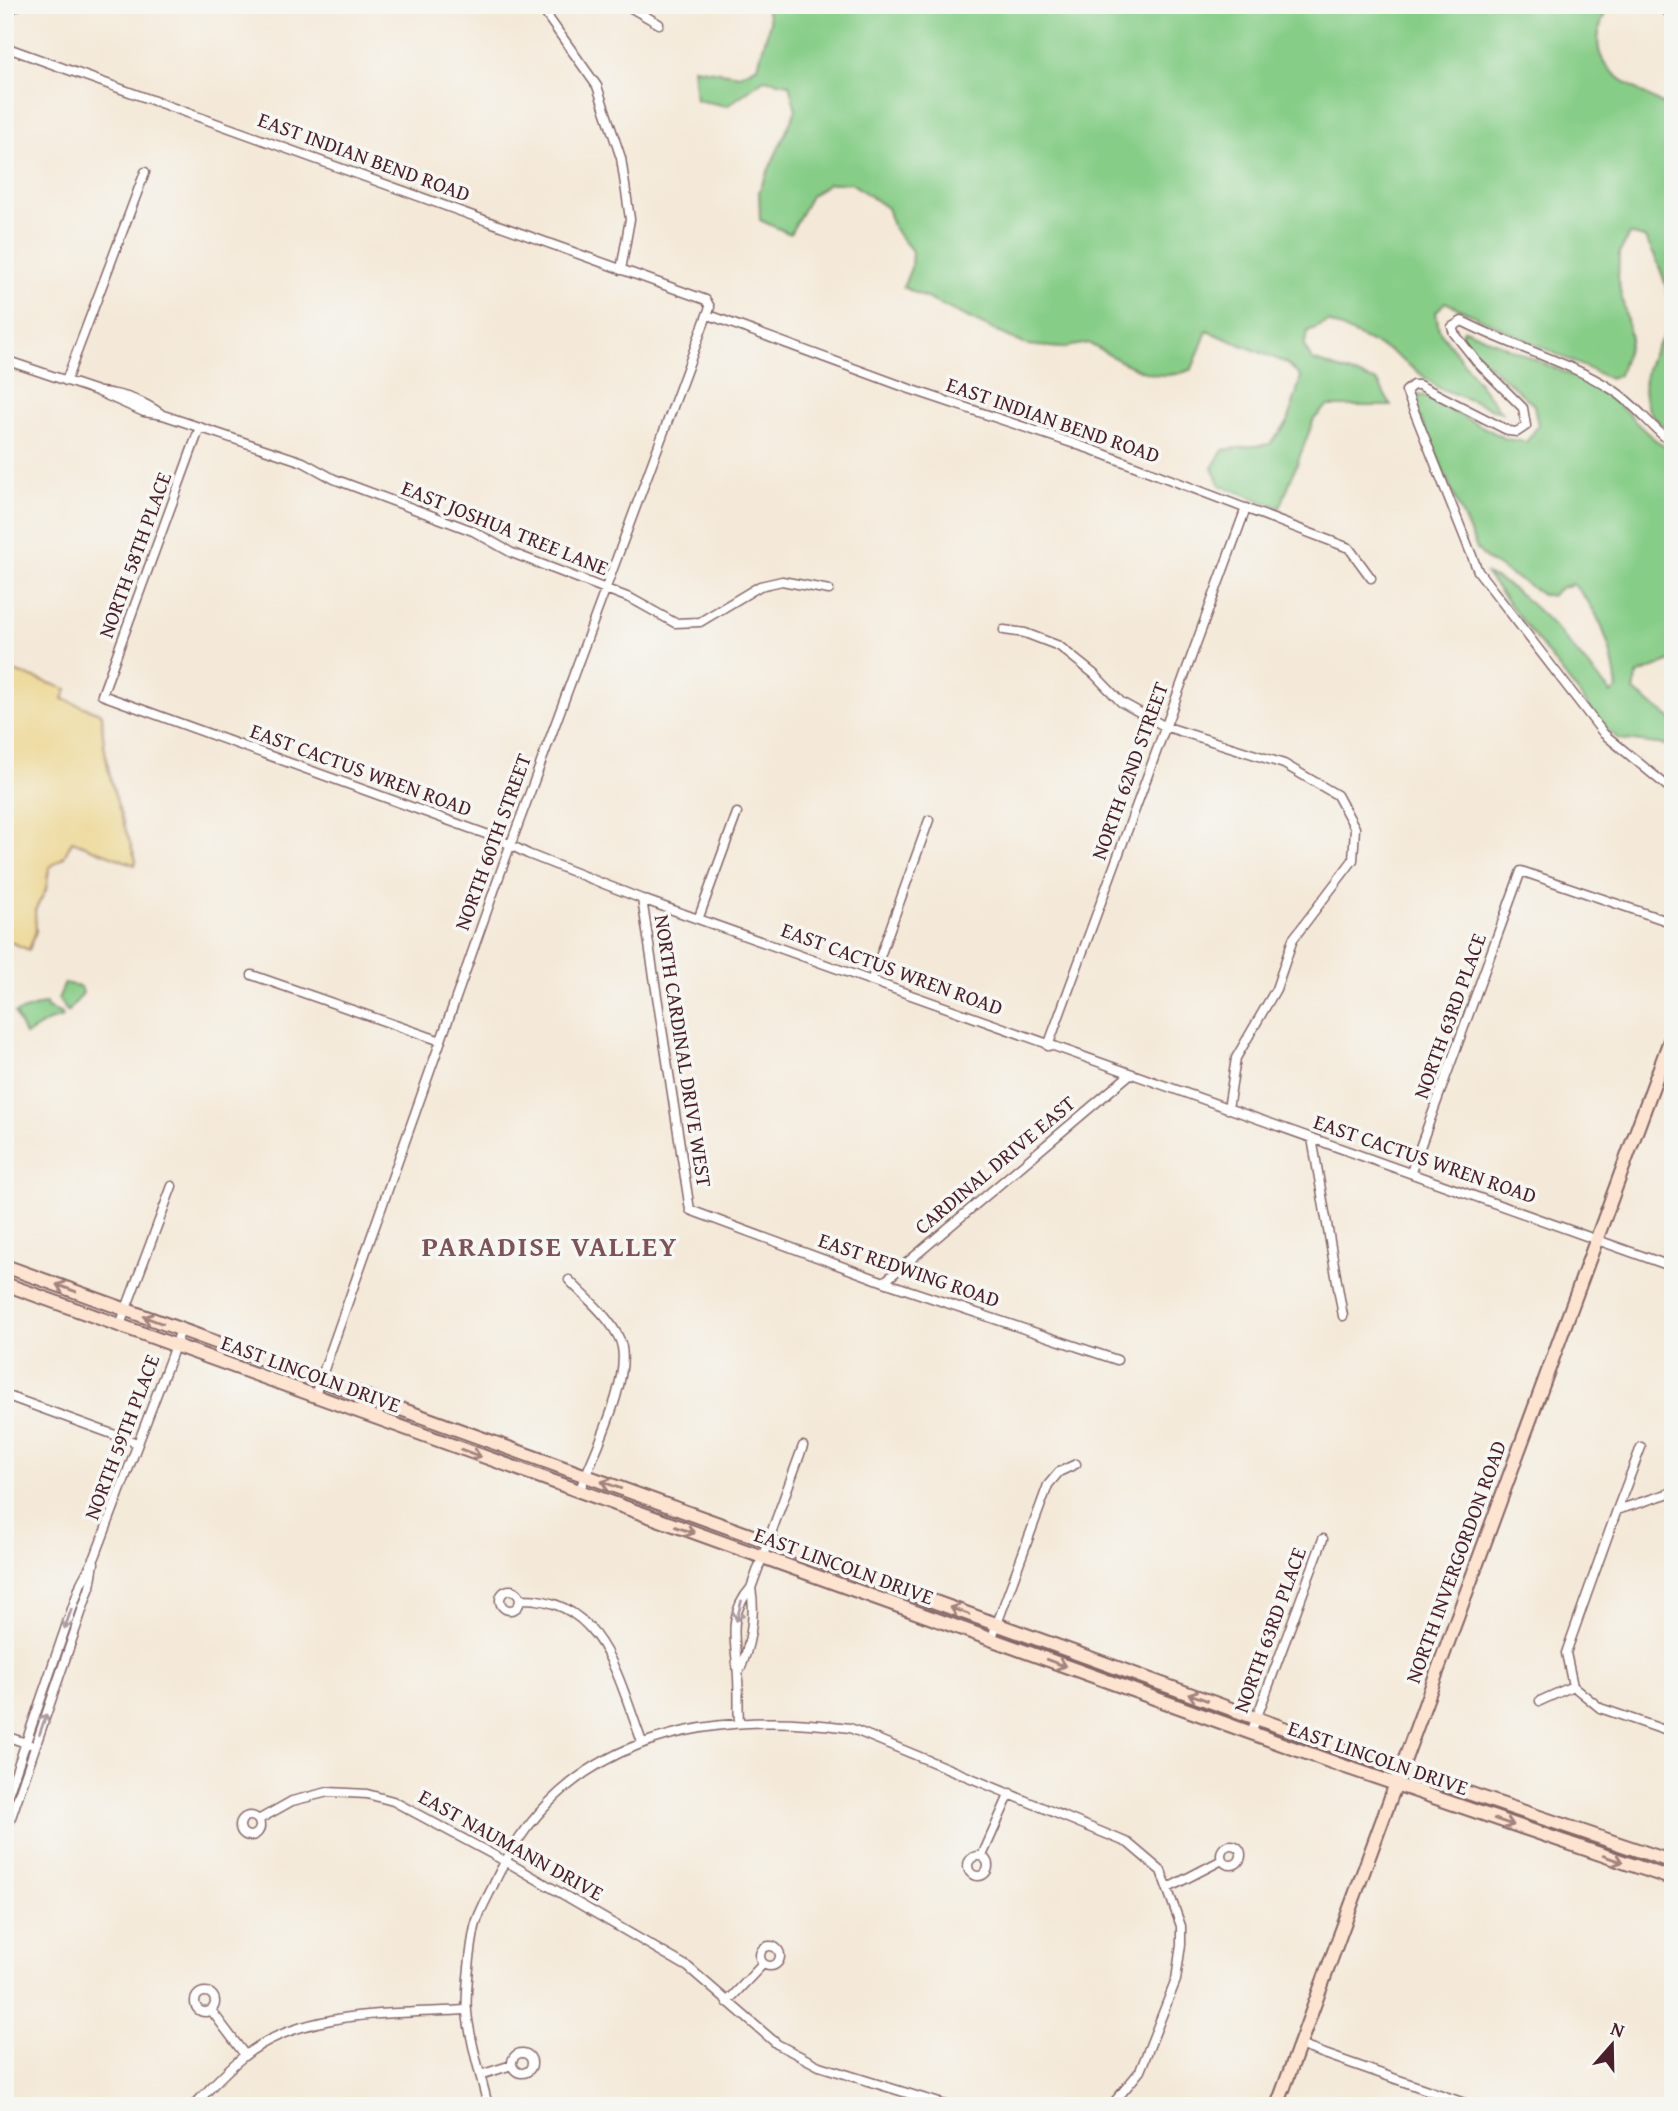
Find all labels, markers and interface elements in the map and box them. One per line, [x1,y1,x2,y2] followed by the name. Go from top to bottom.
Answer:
[254,104,475,209] street label: EAST INDIAN BEND ROAD
[942,368,1164,471] street label: EAST INDIAN BEND ROAD
[90,467,179,642] street label: NORTH 58TH PLACE
[397,472,614,583] street label: EAST JOSHUA TREE LANE
[1083,677,1176,864] street label: NORTH 62ND STREET
[246,715,476,824] street label: EAST CACTUS WREN ROAD
[446,749,539,935] street label: NORTH 60TH STREET
[647,912,720,1190] street label: NORTH CARDINAL DRIVE WEST
[777,914,1007,1023] street label: EAST CACTUS WREN ROAD
[1405,928,1494,1103] street label: NORTH 63RD PLACE
[907,1088,1082,1241] street label: CARDINAL DRIVE EAST
[1310,1106,1541,1211] street label: EAST CACTUS WREN ROAD
[814,1224,1004,1315] street label: EAST REDWING ROAD
[422,1225,678,1266] district label: PARADISE VALLEY
[55,1281,77,1293] one-way arrow
[143,1313,165,1325] one-way arrow
[217,1327,406,1421] street label: EAST LINCOLN DRIVE
[76,1349,167,1524] street label: NORTH 59TH PLACE
[1397,1436,1514,1687] street label: NORTH INVERGORDON ROAD
[459,1448,481,1460] one-way arrow
[600,1478,622,1491] one-way arrow
[750,1519,939,1613] street label: EAST LINCOLN DRIVE
[673,1525,695,1537] one-way arrow
[1225,1542,1314,1717] street label: NORTH 63RD PLACE
[732,1599,745,1621] one-way arrow
[950,1604,972,1617] one-way arrow
[61,1608,73,1630] one-way arrow
[1044,1658,1066,1670] one-way arrow
[1187,1690,1209,1702] one-way arrow
[1284,1712,1473,1803] street label: EAST LINCOLN DRIVE
[37,1713,50,1735] one-way arrow
[413,1781,610,1909] street label: EAST NAUMANN DRIVE
[1493,1817,1515,1829] one-way arrow
[1601,1854,1623,1866] one-way arrow
[1576,2010,1646,2080] north arrow
[1607,2014,1629,2044] text: N

